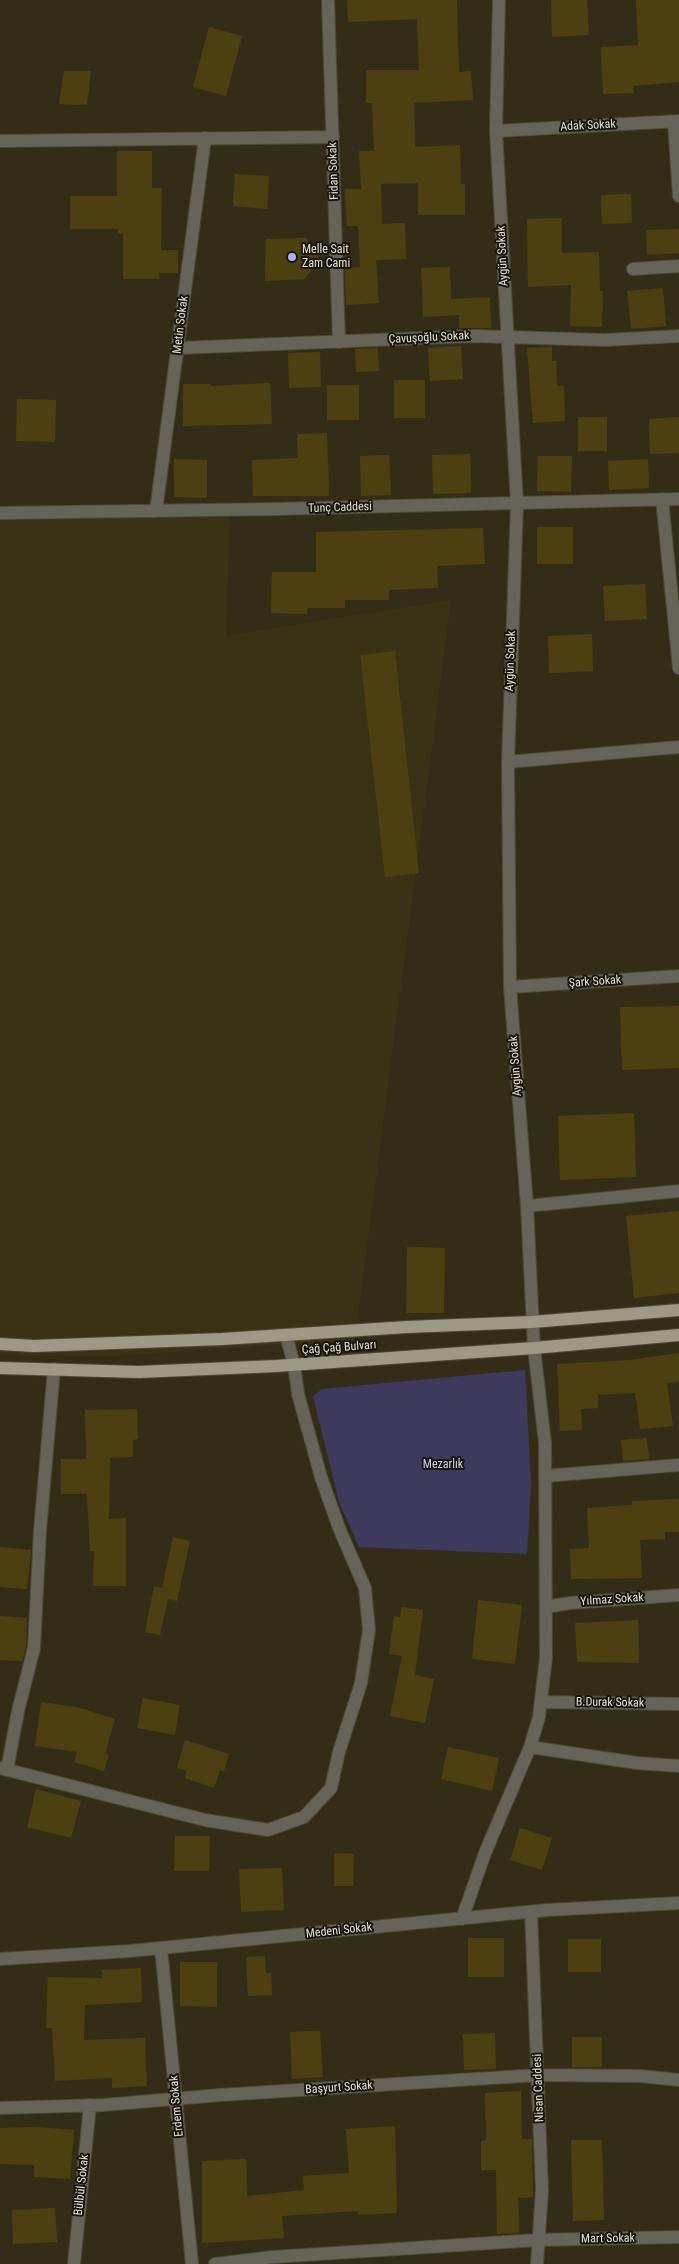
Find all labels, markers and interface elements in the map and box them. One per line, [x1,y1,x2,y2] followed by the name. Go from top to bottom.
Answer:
[560,117,616,135] street label: Adak Sokak
[326,142,342,200] street label: Fidan Sokak
[494,225,512,287] street label: Aygün Sokak
[302,243,350,271] place label: Melle Sait Zam Cami
[286,251,298,263] marker: Melle Sait Zam Cami
[170,295,192,355] street label: Metin Sokak
[388,329,470,347] street label: Çavuşoğlu Sokak
[308,500,372,516] street label: Tunç Caddesi
[503,630,519,692] street label: Aygün Sokak
[568,973,622,991] street label: Şark Sokak
[507,1035,525,1097] street label: Aygün Sokak
[301,1338,377,1358] street label: Çağ Çağ Bulvarı
[423,1458,463,1472] park label: Mezarlık
[580,1591,644,1609] street label: Yılmaz Sokak
[576,1695,644,1711] street label: B.Durak Sokak
[305,1920,373,1942] street label: Medeni Sokak
[531,2054,547,2122] street label: Nisan Caddesi
[167,2075,187,2137] street label: Erdem Sokak
[305,2078,373,2098] street label: Başyurt Sokak
[72,2154,92,2216] street label: Bülbül Sokak
[581,2231,635,2247] street label: Mart Sokak

